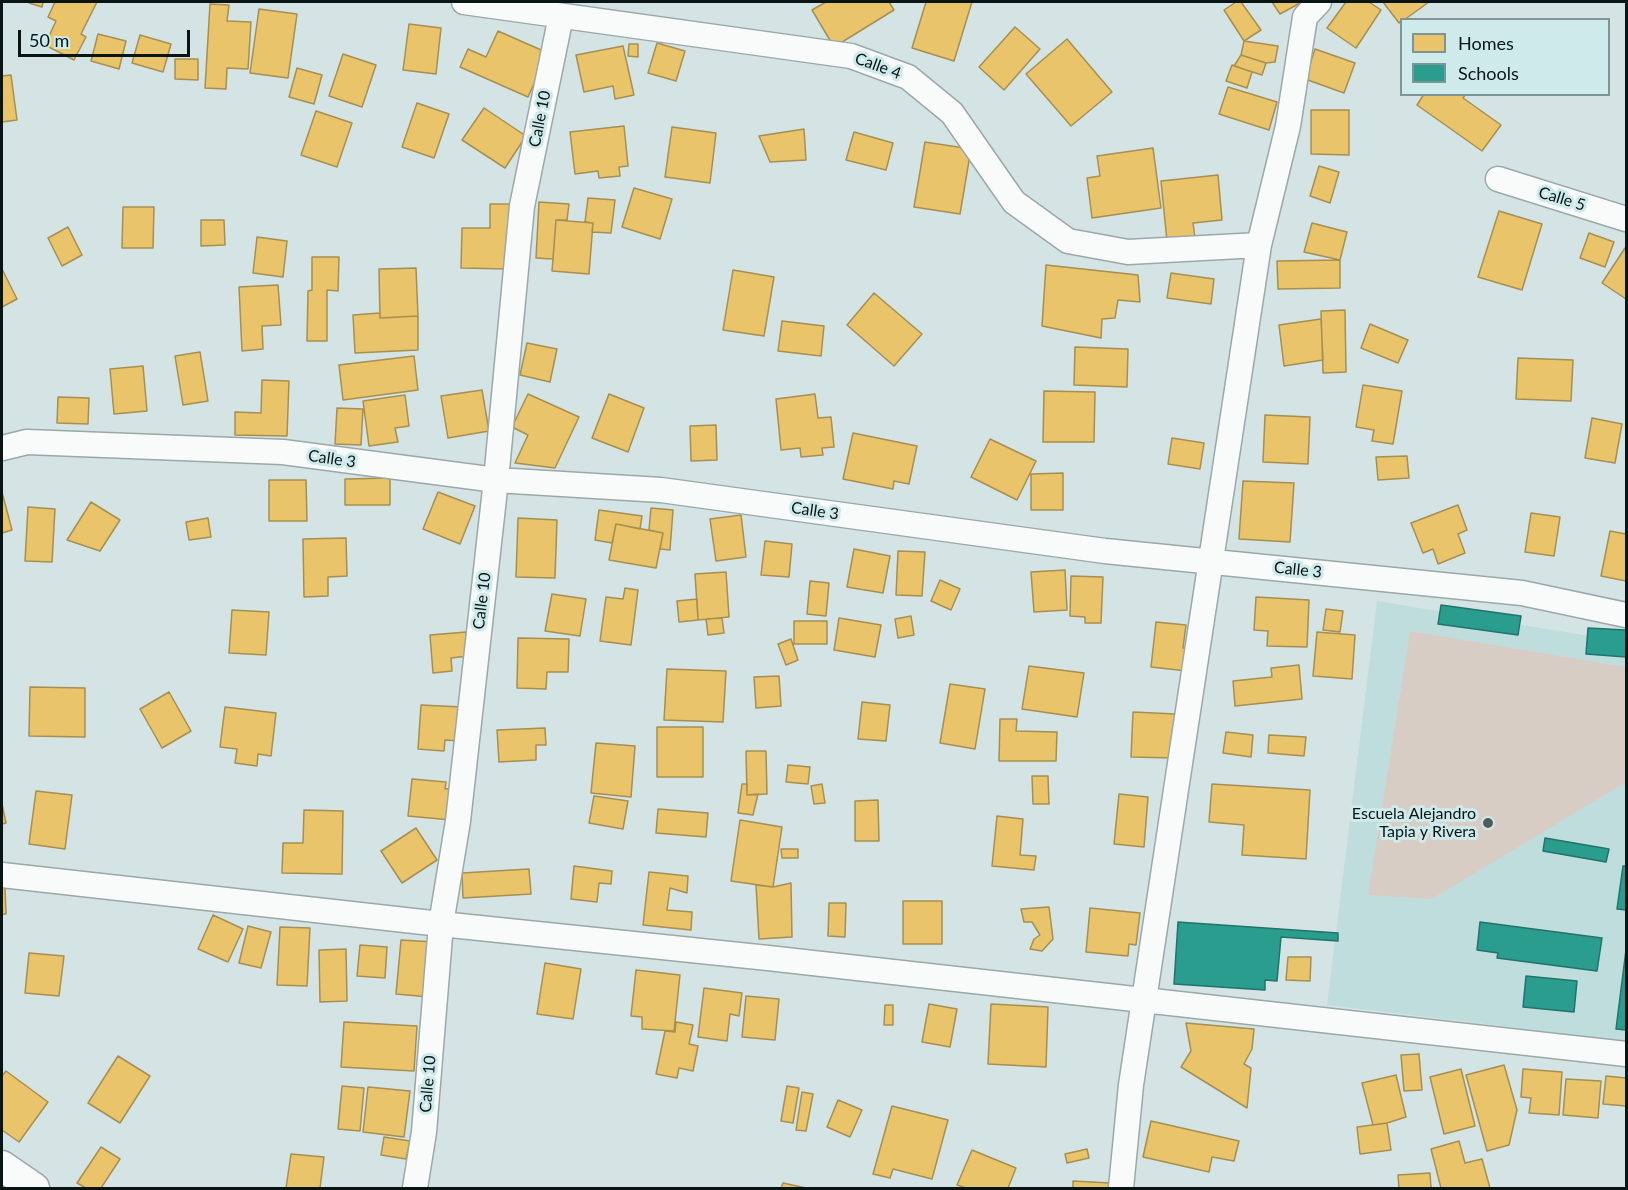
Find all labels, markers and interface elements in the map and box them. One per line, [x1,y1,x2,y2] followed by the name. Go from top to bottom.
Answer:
[21,18,194,56] scale bar
[1400,18,1610,96] legend
[29,29,69,51] text: 50 m
[1458,32,1514,54] text: Homes
[852,49,904,83] street label: Calle 4
[1458,62,1519,84] text: Schools
[525,89,555,149] street label: Calle 10
[1536,183,1588,215] street label: Calle 5
[307,446,357,472] street label: Calle 3
[790,498,840,524] street label: Calle 3
[1273,558,1323,582] street label: Calle 3
[469,571,495,631] street label: Calle 10
[1352,804,1476,842] place label: Escuela Alejandro Tapia y Rivera
[1481,816,1495,830] marker: Escuela Alejandro Tapia y Rivera
[416,1055,440,1113] street label: Calle 10

